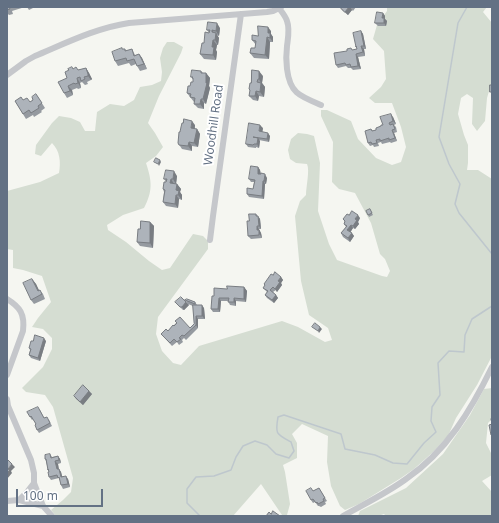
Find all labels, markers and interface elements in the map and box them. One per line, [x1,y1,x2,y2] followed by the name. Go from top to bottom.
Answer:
[201,84,227,166] street label: Woodhill Road
[18,481,105,507] scale bar
[23,487,58,504] text: 100 m

